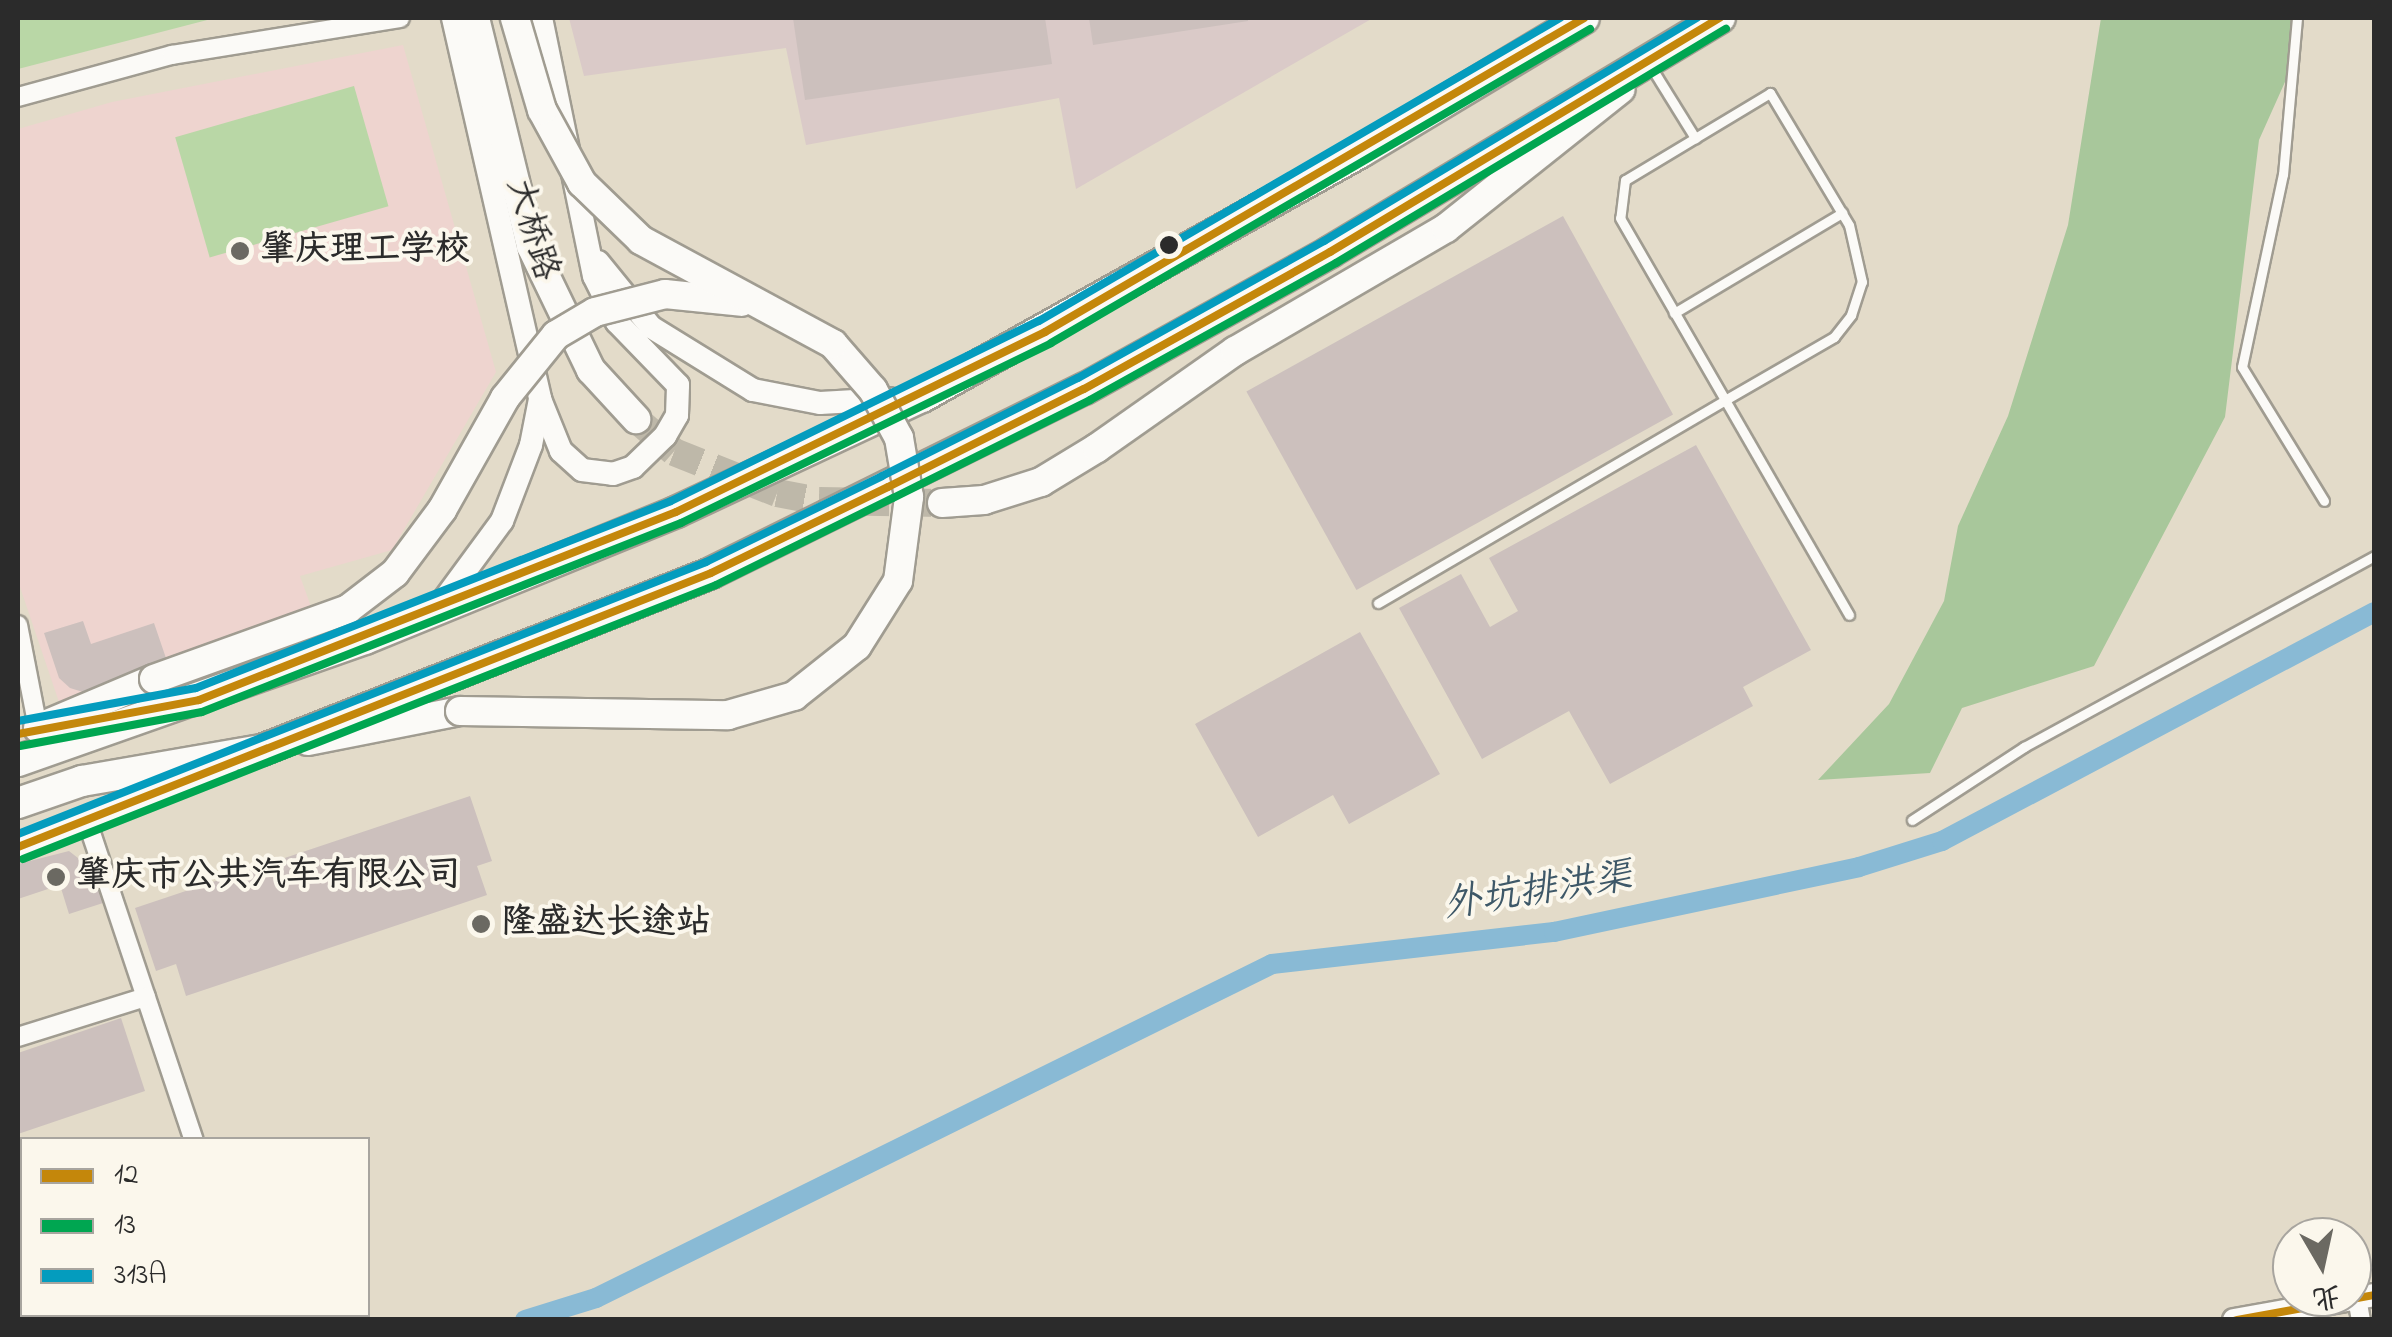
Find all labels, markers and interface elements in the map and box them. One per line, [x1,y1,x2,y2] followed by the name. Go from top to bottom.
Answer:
[496,174,566,286] street label: 大桥路
[260,230,470,272] place label: 肇庆理工学校
[1159,235,1179,255] unlabelled marker
[229,240,251,262] marker: 肇庆理工学校
[76,856,461,898] place label: 肇庆市公共汽车有限公司
[1441,856,1635,930] water label: 外坑排洪渠
[45,866,67,888] marker: 肇庆市公共汽车有限公司
[501,903,711,945] place label: 隆盛达长途站
[470,913,492,935] marker: 隆盛达长途站
[20,1137,370,1317] legend
[114,1154,138,1198] text: 12
[114,1204,136,1248] text: 13
[2272,1217,2372,1317] north arrow
[114,1254,167,1298] text: 313A
[2309,1273,2344,1318] text: 北

